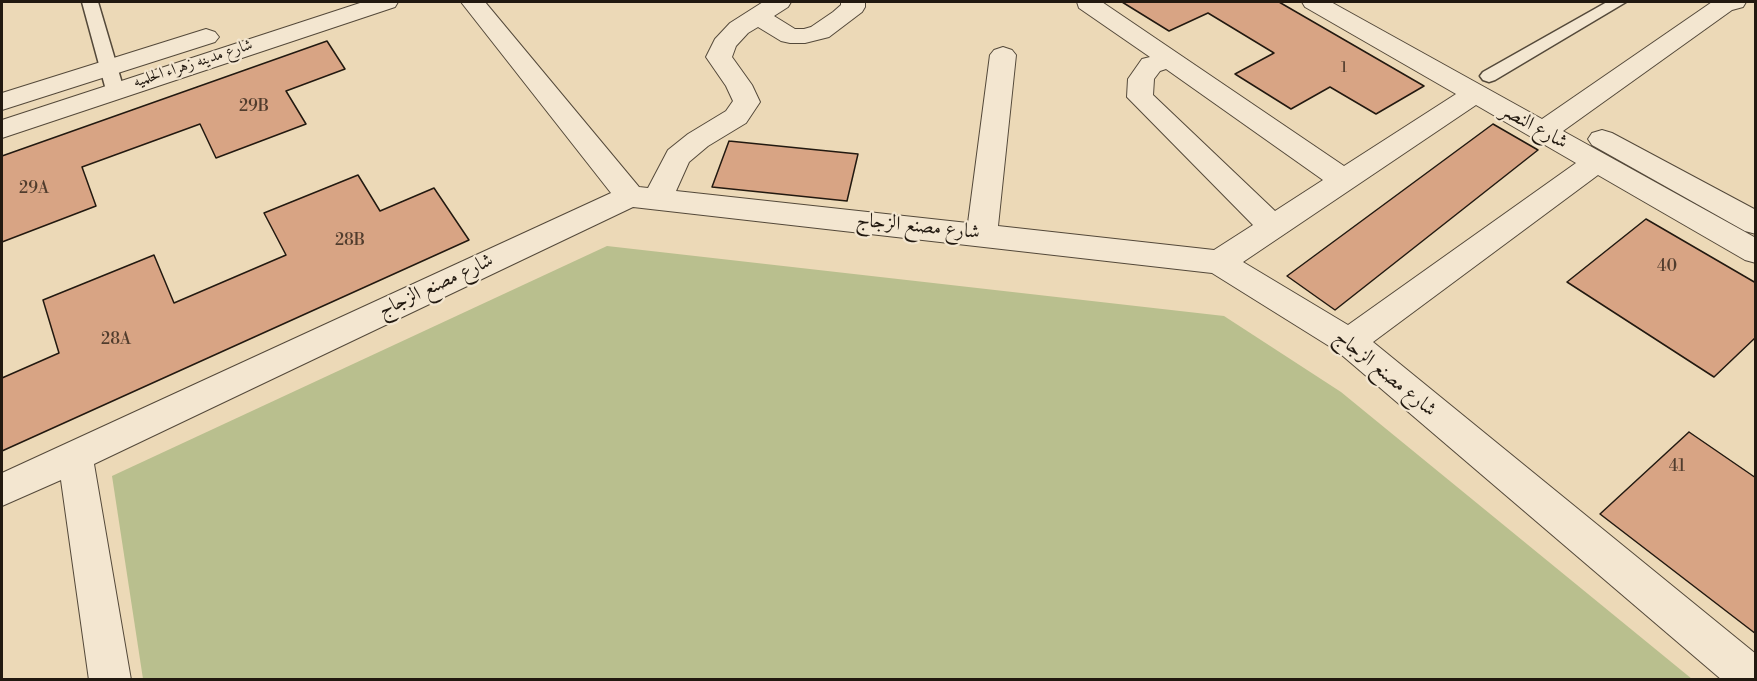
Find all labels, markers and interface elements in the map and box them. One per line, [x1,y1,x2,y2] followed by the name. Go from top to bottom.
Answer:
[131,36,255,92] street label: شارع مدينه زهراء الحلميه
[1341,61,1347,77] house number: 1
[239,97,269,117] house number: 29B
[1496,99,1572,155] street label: شارع النصر
[19,179,49,199] house number: 29A
[855,209,981,245] street label: شارع مصنع الزجاج
[335,231,365,251] house number: 28B
[375,249,497,323] street label: شارع مصنع الزجاج
[1657,257,1677,277] house number: 40
[1329,326,1441,422] street label: شارع مصنع الزجاج
[101,330,131,350] house number: 28A
[1669,457,1685,477] house number: 41

